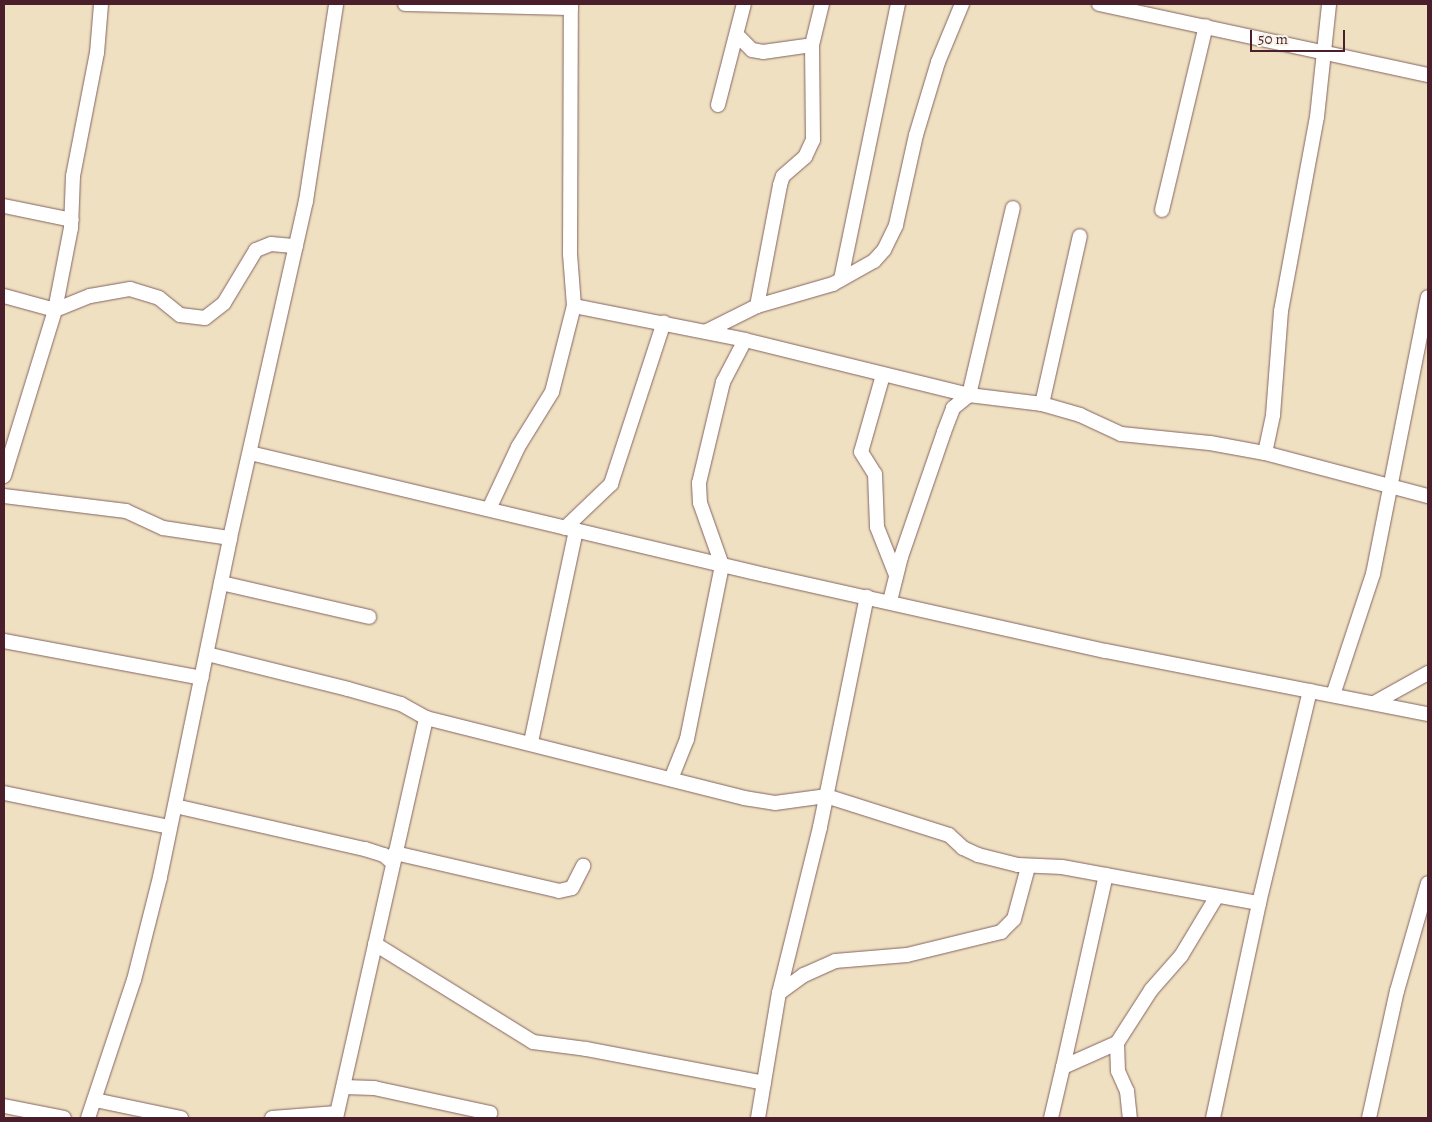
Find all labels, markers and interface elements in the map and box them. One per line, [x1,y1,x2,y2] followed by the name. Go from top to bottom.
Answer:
[1252,20,1347,52] scale bar
[1258,29,1288,49] text: 50 m

